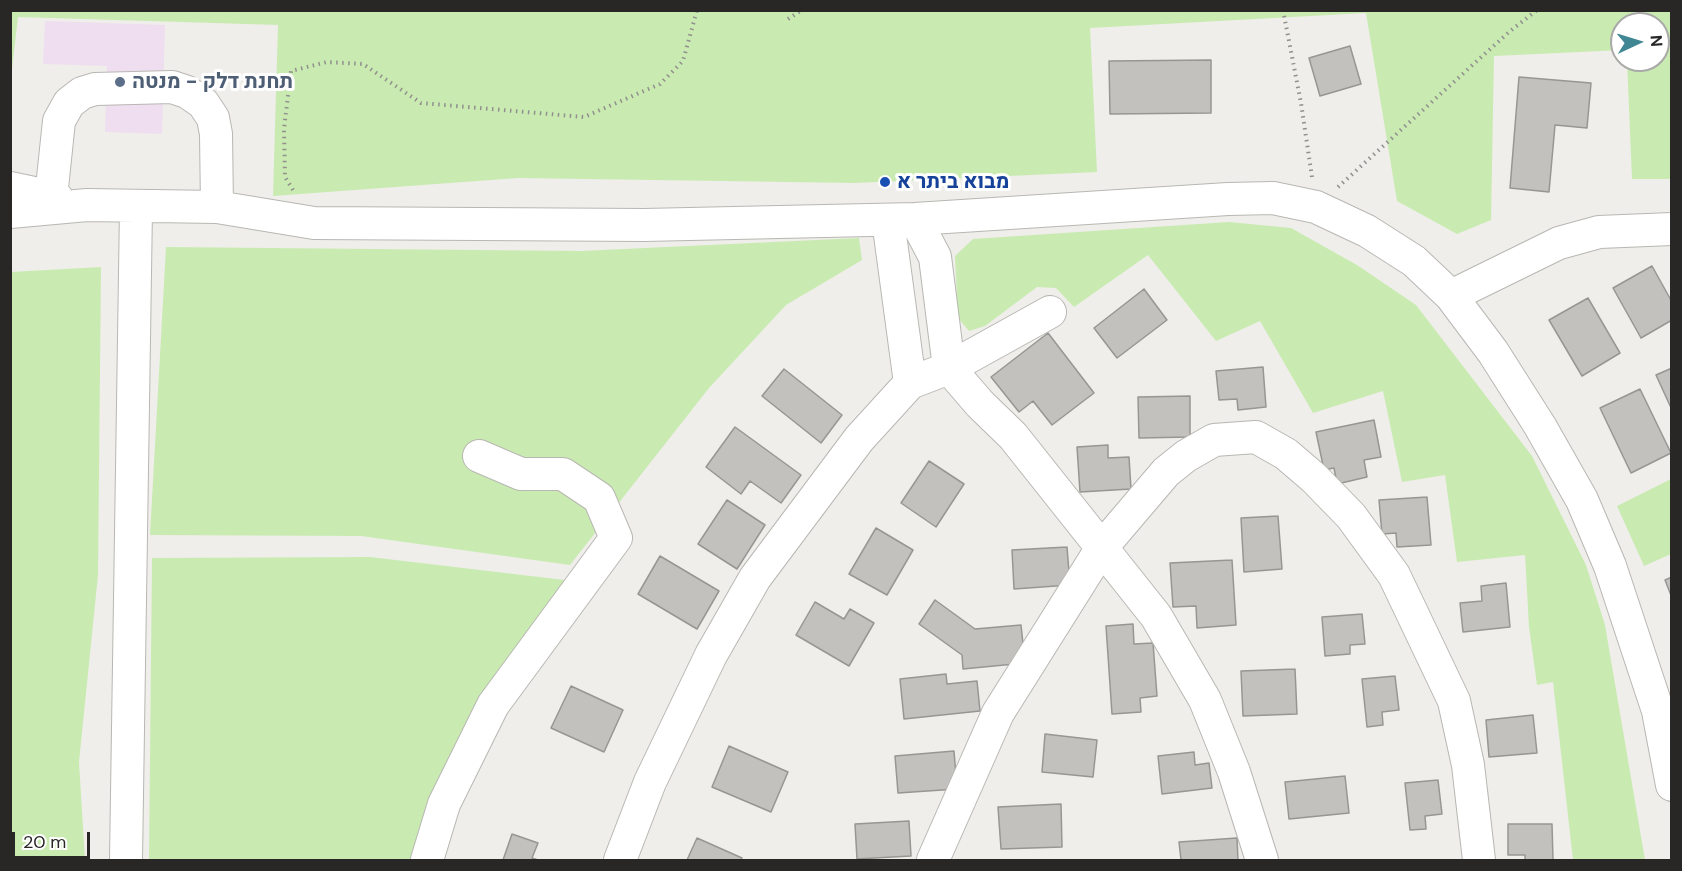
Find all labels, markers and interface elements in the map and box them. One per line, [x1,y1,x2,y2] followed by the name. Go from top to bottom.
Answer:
[1610,12,1670,72] north arrow
[1646,34,1667,47] text: N
[132,69,293,95] place label: תחנת דלק - מנטה
[113,75,127,89] marker: תחנת דלק - מנטה
[897,169,1009,195] place label: מבוא ביתר א
[878,175,892,189] marker: מבוא ביתר א
[15,820,93,858] scale bar
[23,830,66,854] text: 20 m

